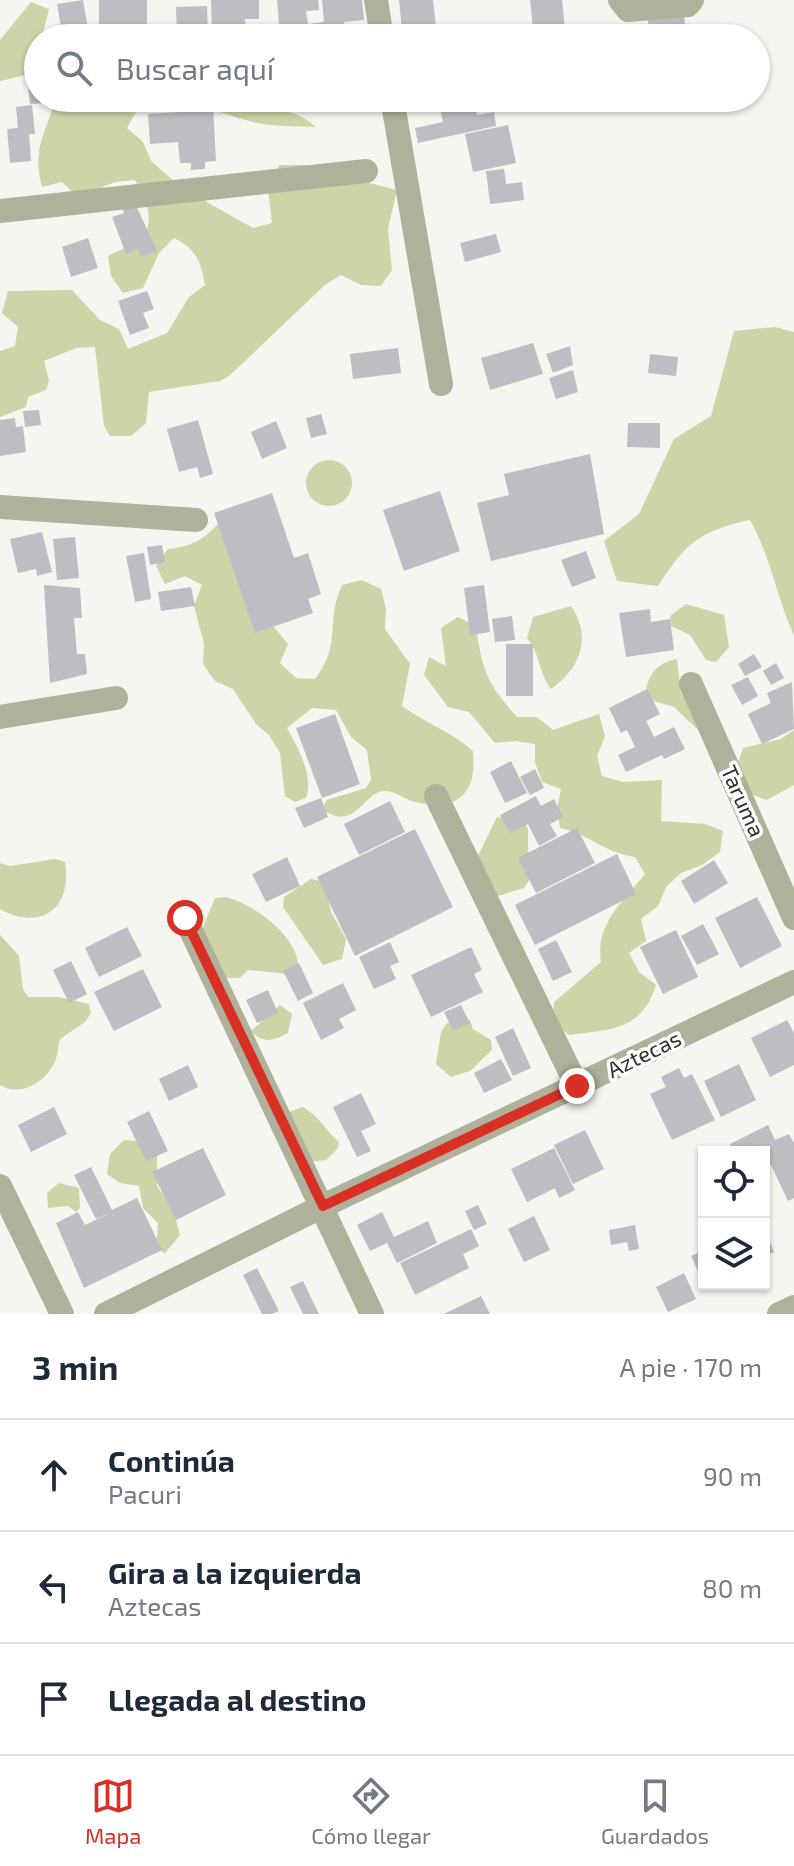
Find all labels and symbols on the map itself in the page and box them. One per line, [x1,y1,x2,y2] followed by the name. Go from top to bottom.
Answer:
[717,761,771,840] street label: Taruma
[167,900,203,936] route start
[602,1024,685,1082] street label: Aztecas
[559,1068,595,1104] route end

